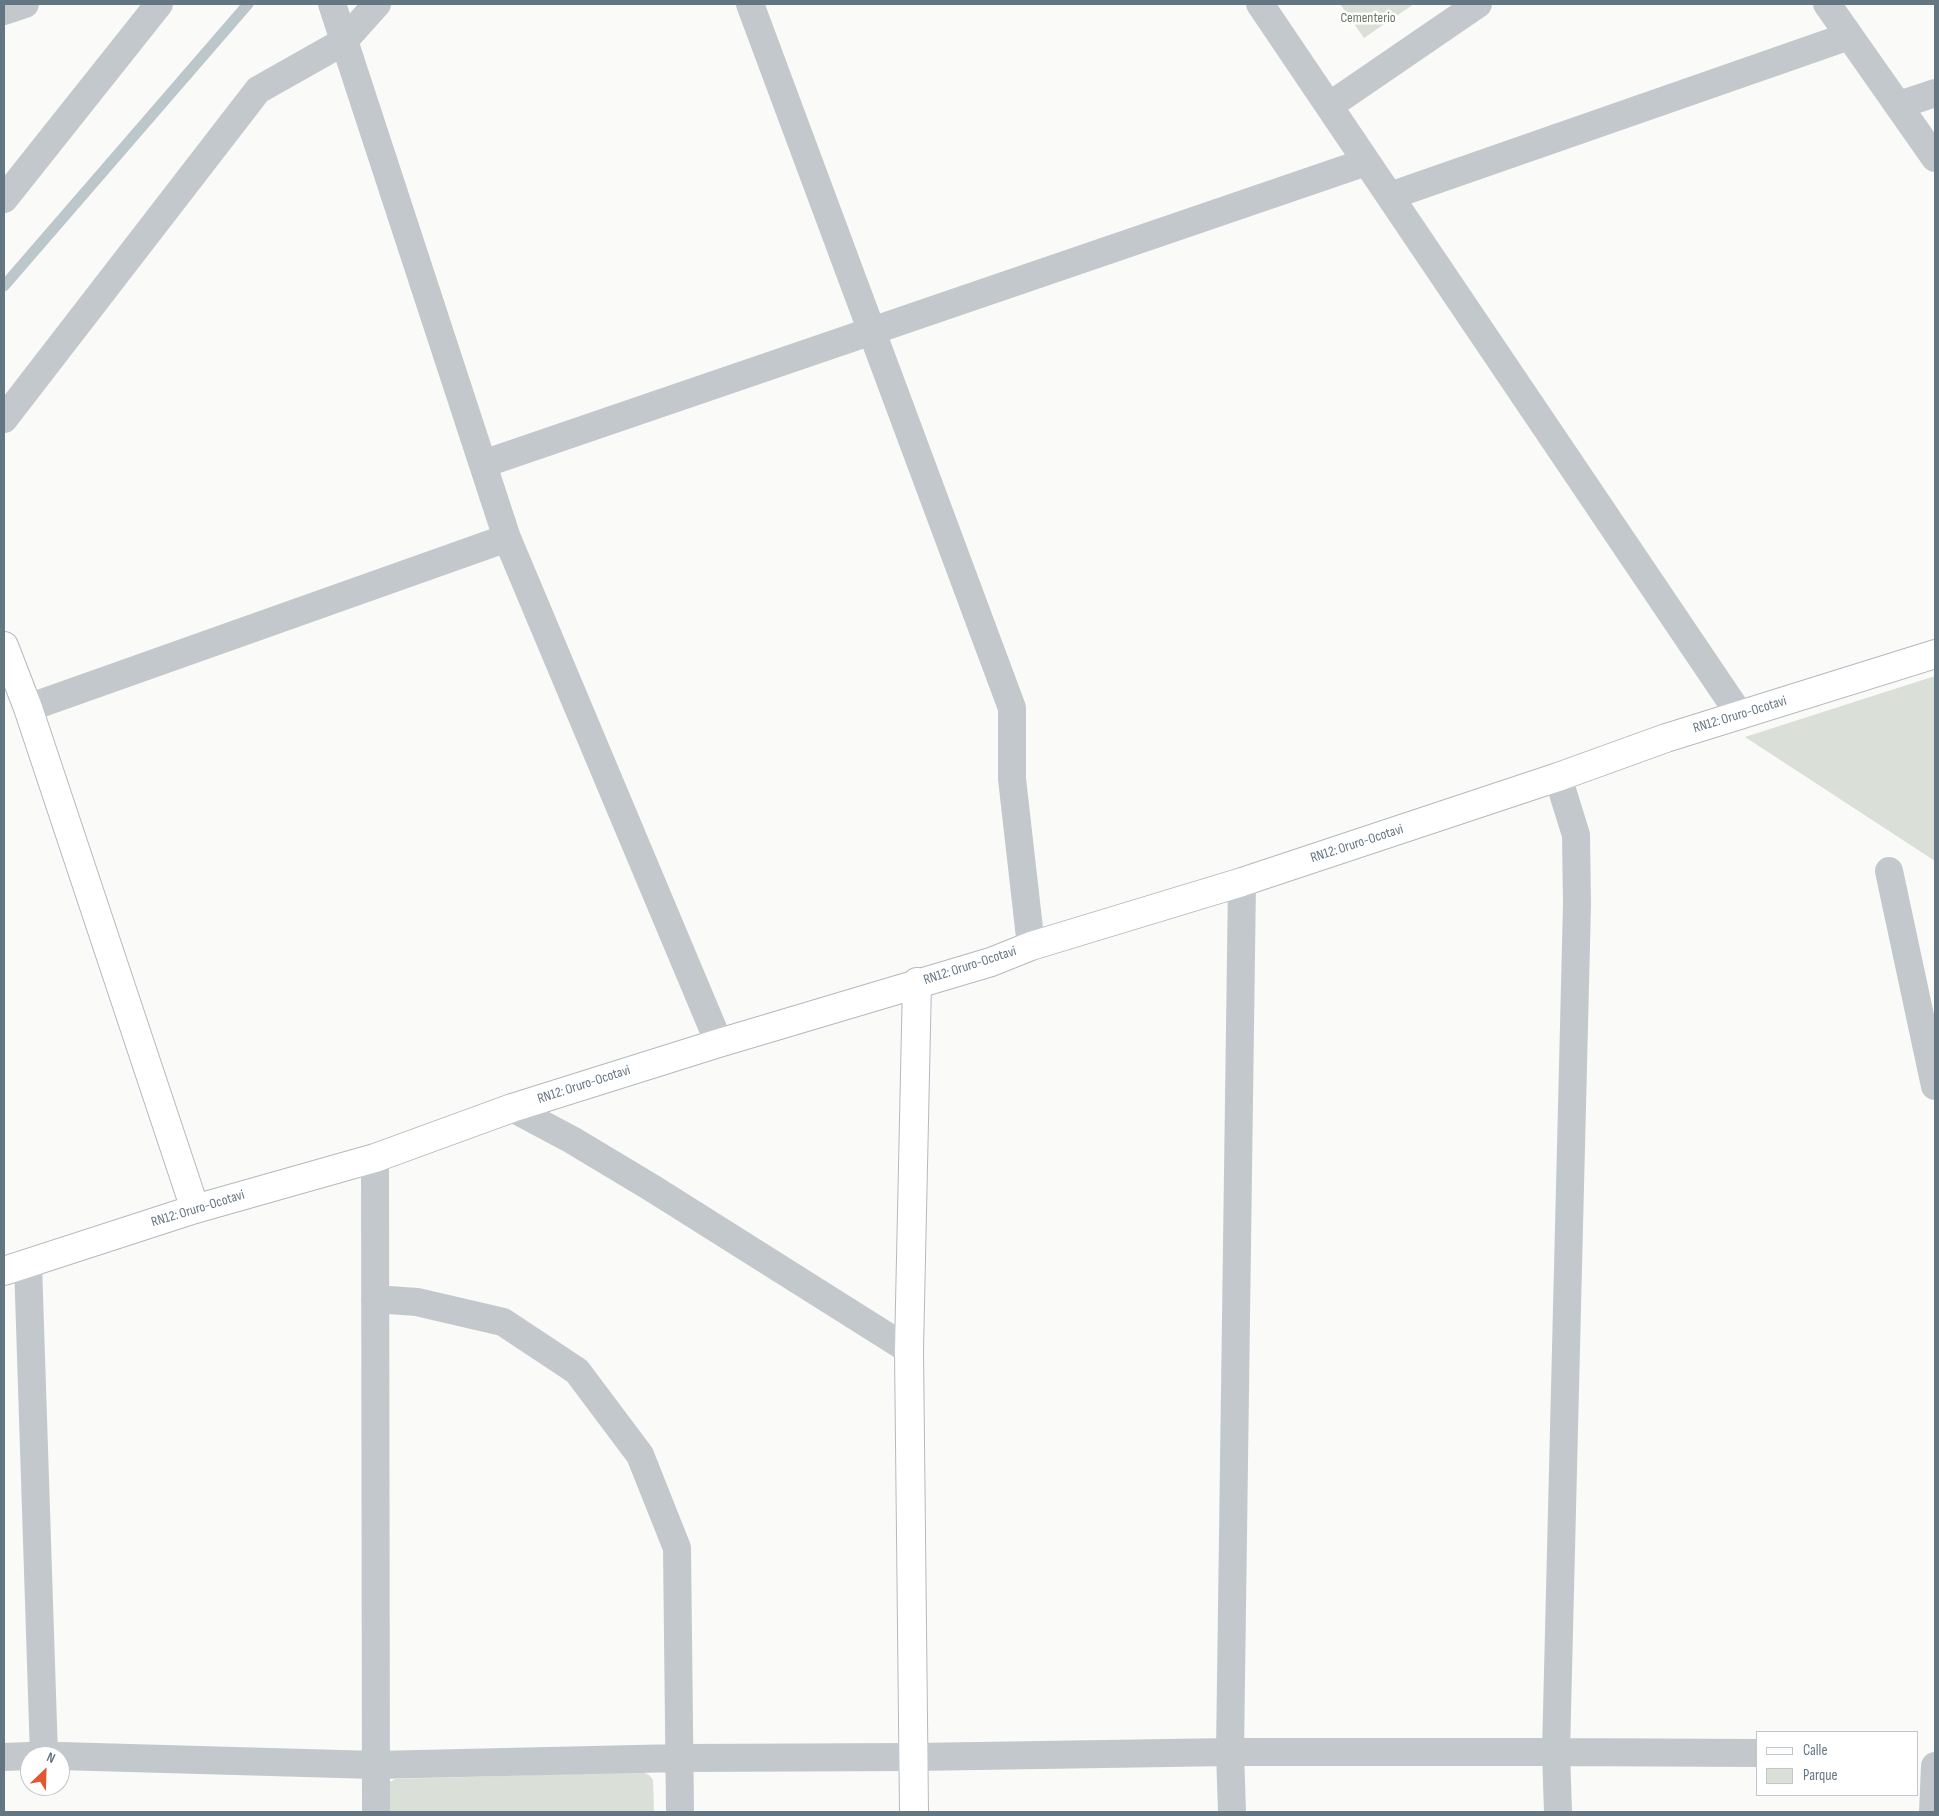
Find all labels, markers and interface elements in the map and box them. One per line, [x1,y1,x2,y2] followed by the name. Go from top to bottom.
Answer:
[1340,10,1396,26] park label: Cementerio
[1691,693,1789,737] street label: RN12: Oruro-Ocotavi
[1308,821,1406,867] street label: RN12: Oruro-Ocotavi
[921,943,1019,989] street label: RN12: Oruro-Ocotavi
[535,1062,633,1108] street label: RN12: Oruro-Ocotavi
[149,1187,247,1231] street label: RN12: Oruro-Ocotavi
[1756,1731,1919,1796] legend
[1803,1741,1827,1760] text: Calle
[20,1746,70,1796] north arrow
[44,1748,58,1767] text: N
[1803,1766,1838,1785] text: Parque

